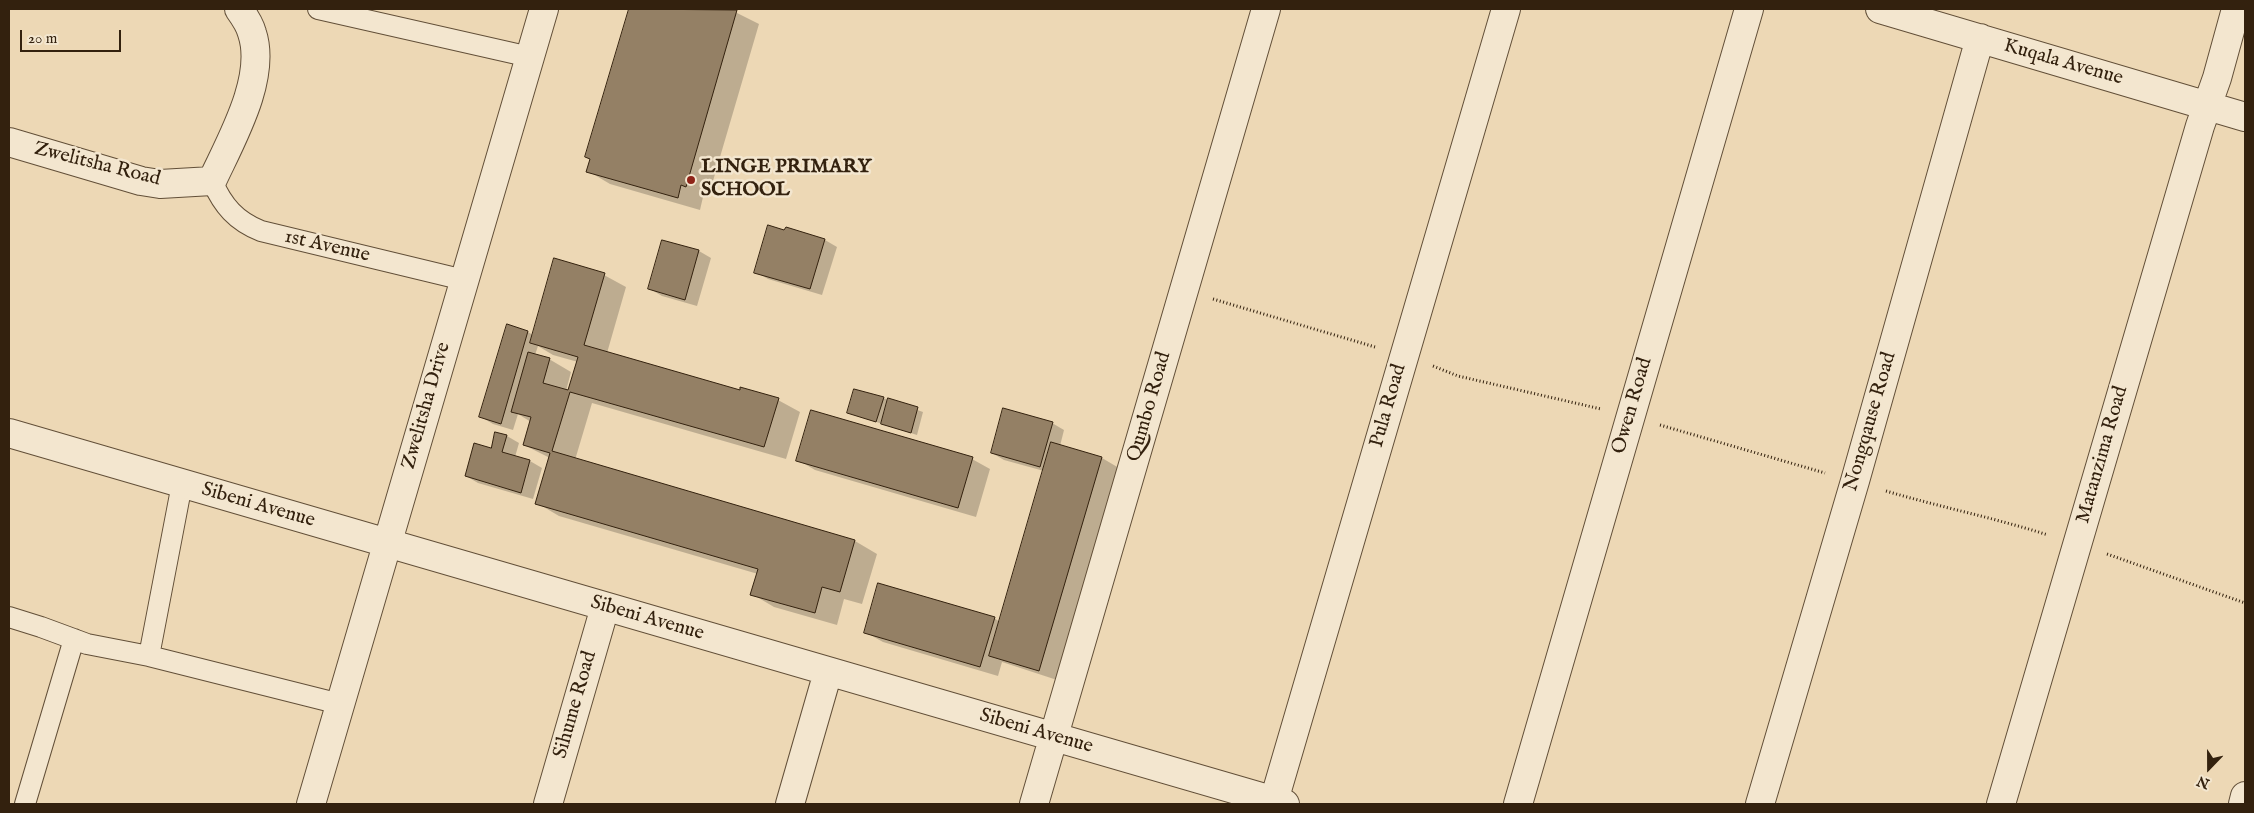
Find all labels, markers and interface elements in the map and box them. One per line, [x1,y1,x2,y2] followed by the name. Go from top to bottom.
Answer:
[22,20,124,52] scale bar
[28,29,57,48] text: 20 m
[2001,35,2125,91] street label: Kuqala Avenue
[31,138,163,192] street label: Zwelitsha Road
[701,156,871,203] place label: LINGE PRIMARY SCHOOL
[685,174,697,186] marker: LINGE PRIMARY SCHOOL
[282,226,372,268] street label: 1st Avenue
[397,340,457,472] street label: Zwelitsha Drive
[1123,349,1177,465] street label: Qumbo Road
[1840,350,1902,494] street label: Nongqause Road
[1608,355,1658,457] street label: Owen Road
[1366,362,1412,450] street label: Pula Road
[2072,383,2134,527] street label: Matanzima Road
[199,478,317,534] street label: Sibeni Avenue
[588,591,706,647] street label: Sibeni Avenue
[549,649,603,761] street label: Sihume Road
[977,704,1095,760] street label: Sibeni Avenue
[2184,743,2234,793] north arrow
[2194,771,2212,793] text: N

